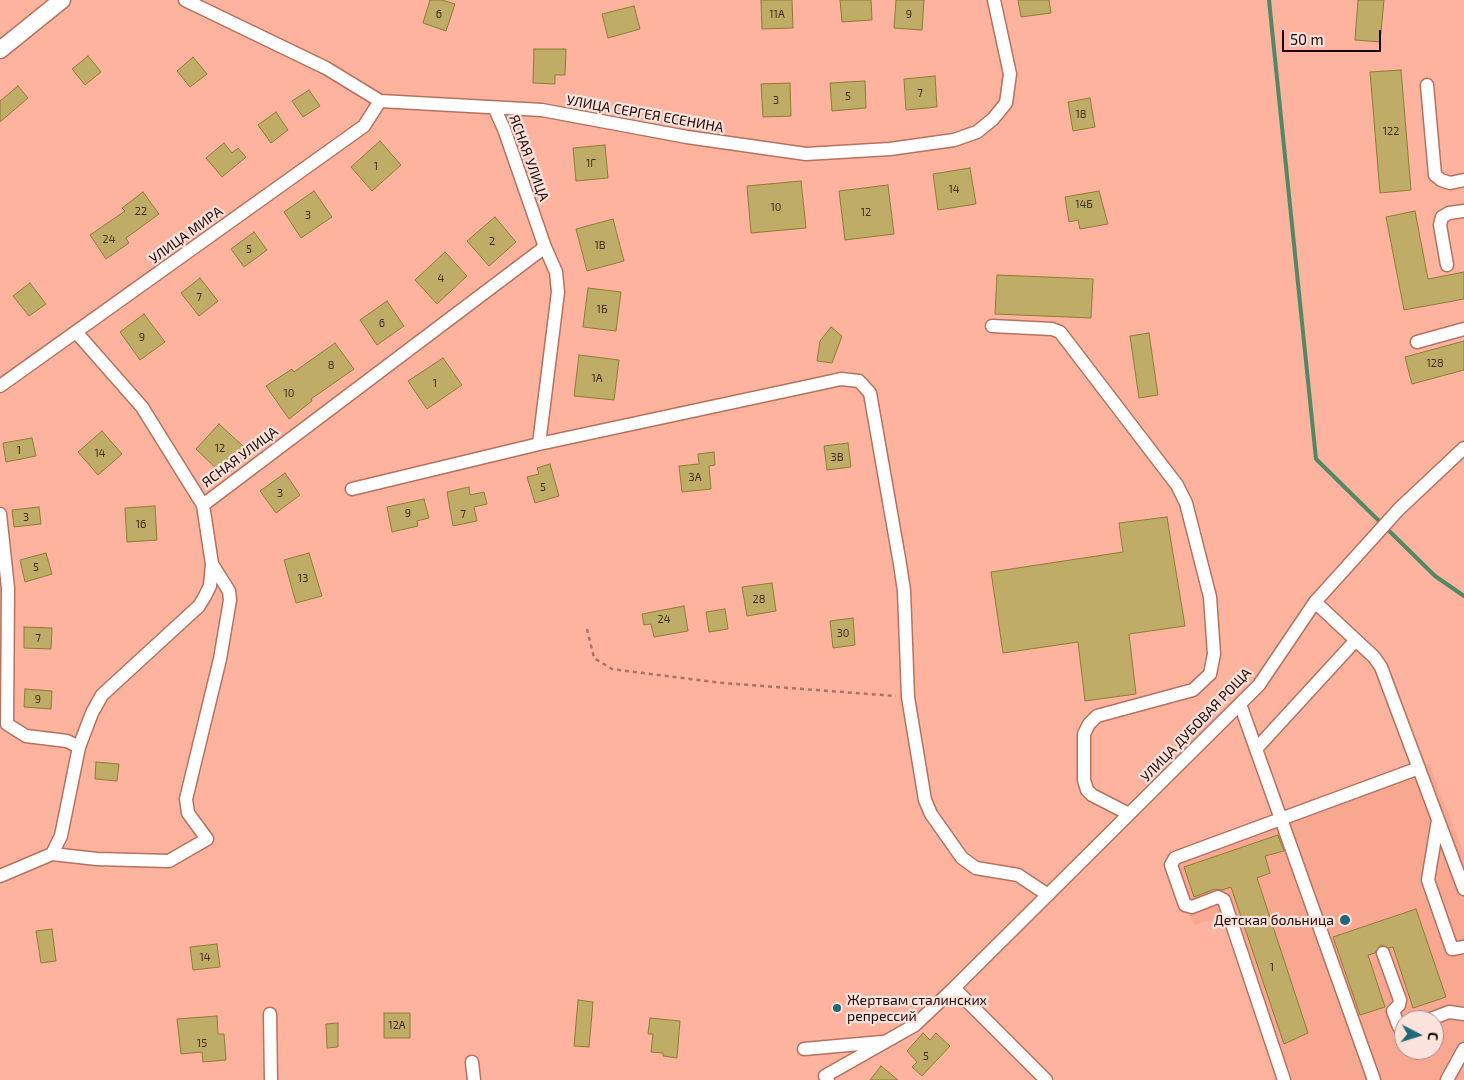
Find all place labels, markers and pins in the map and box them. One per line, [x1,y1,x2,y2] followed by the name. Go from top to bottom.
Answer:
[1214,912,1334,928] place label: Детская больница
[1338,913,1352,927] marker: Детская больница
[847,992,987,1024] place label: Жертвам сталинских репрессий
[831,1002,843,1014] marker: Жертвам сталинских репрессий

